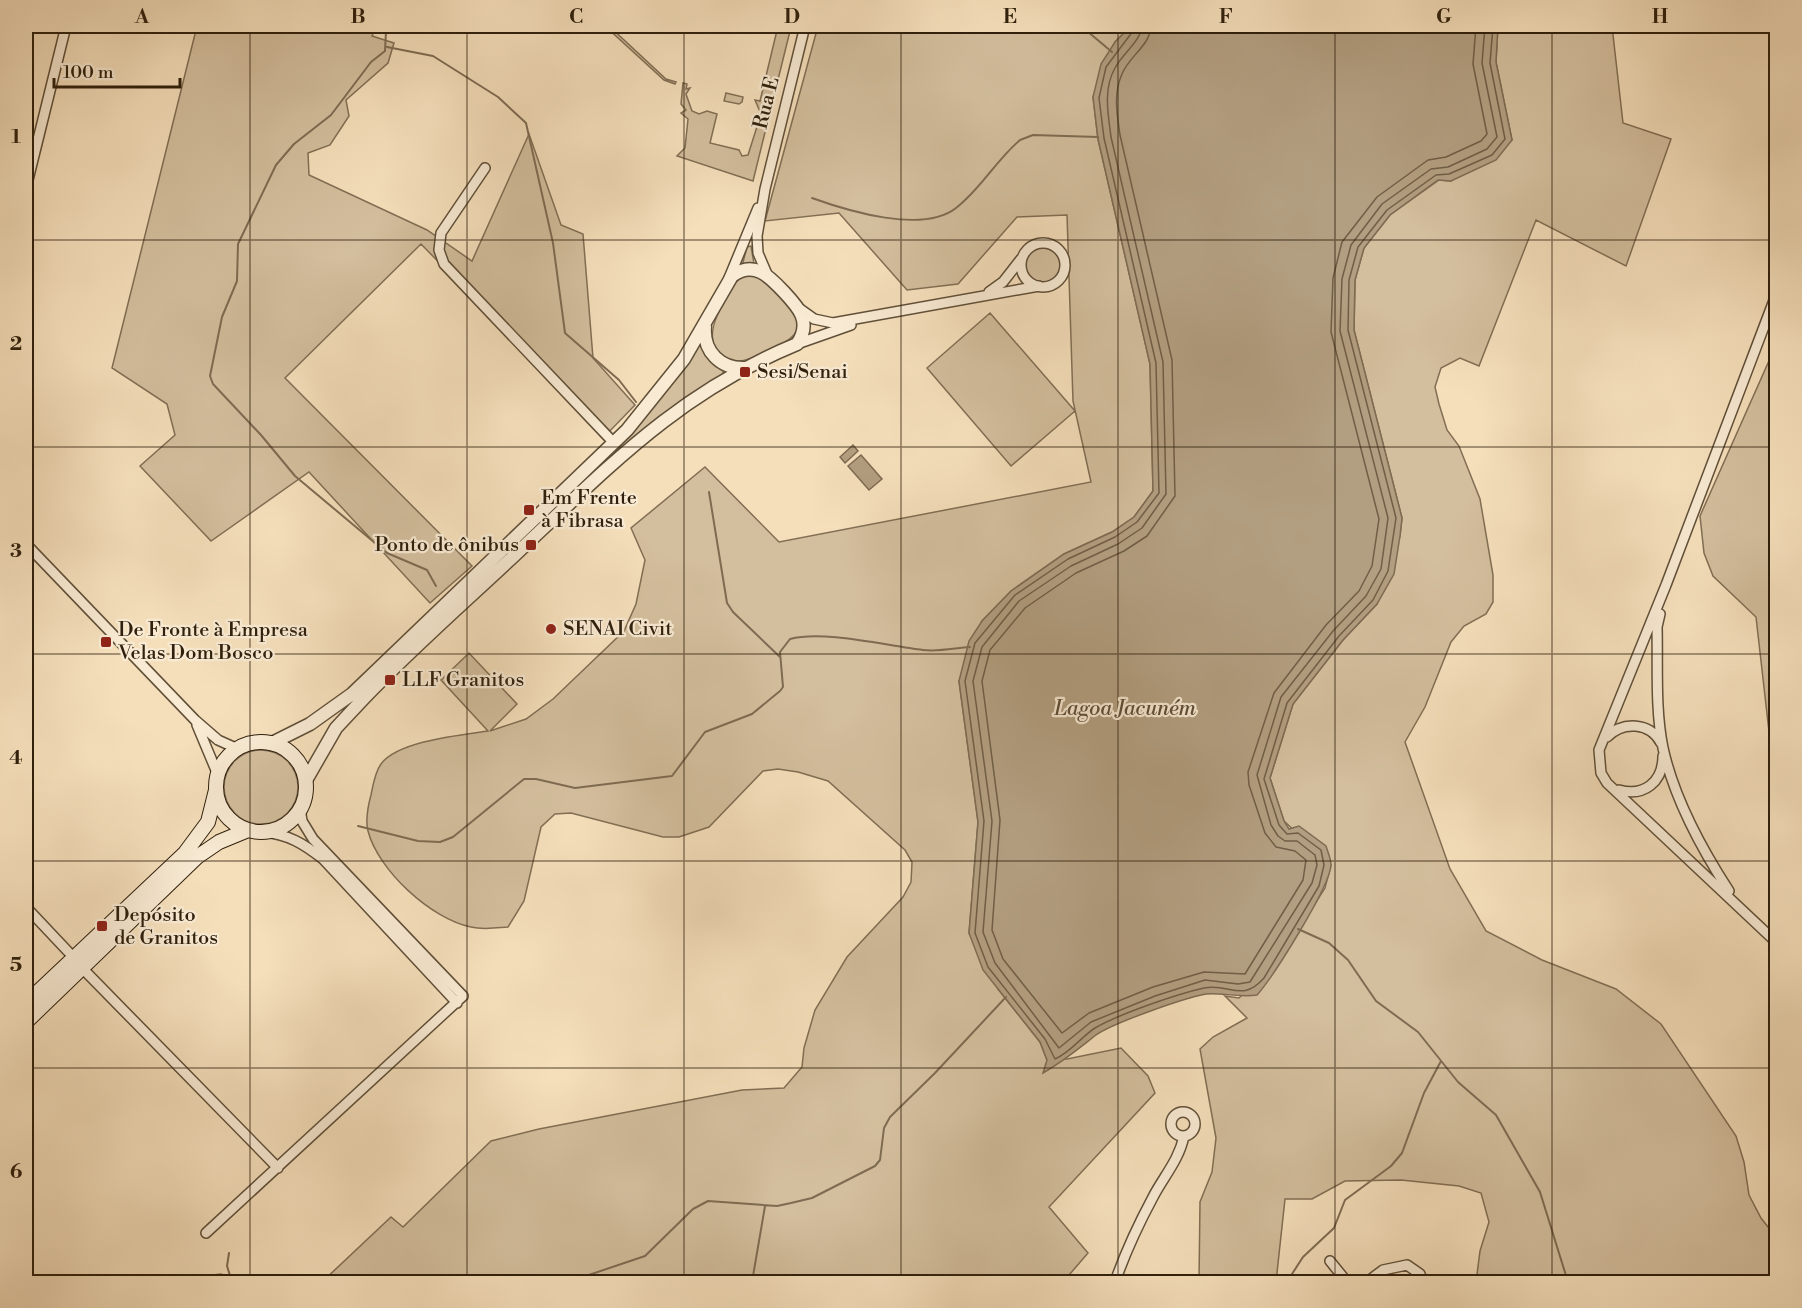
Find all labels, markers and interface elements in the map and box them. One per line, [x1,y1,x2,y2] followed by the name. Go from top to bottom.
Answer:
[134,5,150,30] text: A
[350,5,366,30] text: B
[569,5,583,30] text: C
[784,5,800,30] text: D
[1003,5,1017,30] text: E
[1219,5,1233,30] text: F
[1436,5,1452,30] text: G
[1652,5,1669,30] text: H
[54,51,180,89] scale bar
[63,61,114,84] text: 100 m
[748,74,786,132] street label: Rua E
[11,125,21,150] text: 1
[10,332,22,357] text: 2
[757,360,848,385] place label: Sesi/Senai
[738,365,752,379] marker: Sesi/Senai
[541,486,637,534] place label: Em Frente à Fibrasa
[522,503,536,517] marker: Em Frente à Fibrasa
[374,533,519,558] place label: Ponto de ônibus
[524,538,538,552] marker: Ponto de ônibus
[10,539,22,564] text: 3
[563,617,672,642] place label: SENAI Civit
[117,618,309,666] place label: De Fronte à Empresa Velas Dom Bosco
[544,622,558,636] marker: SENAI Civit
[99,635,113,649] marker: De Fronte à Empresa Velas Dom Bosco
[402,668,524,693] place label: LLF Granitos
[383,673,397,687] marker: LLF Granitos
[1053,696,1197,722] water label: Lagoa Jacuném
[9,746,23,771] text: 4
[114,903,218,951] place label: Depósito de Granitos
[95,919,109,933] marker: Depósito de Granitos
[10,953,22,978] text: 5
[10,1160,23,1185] text: 6

